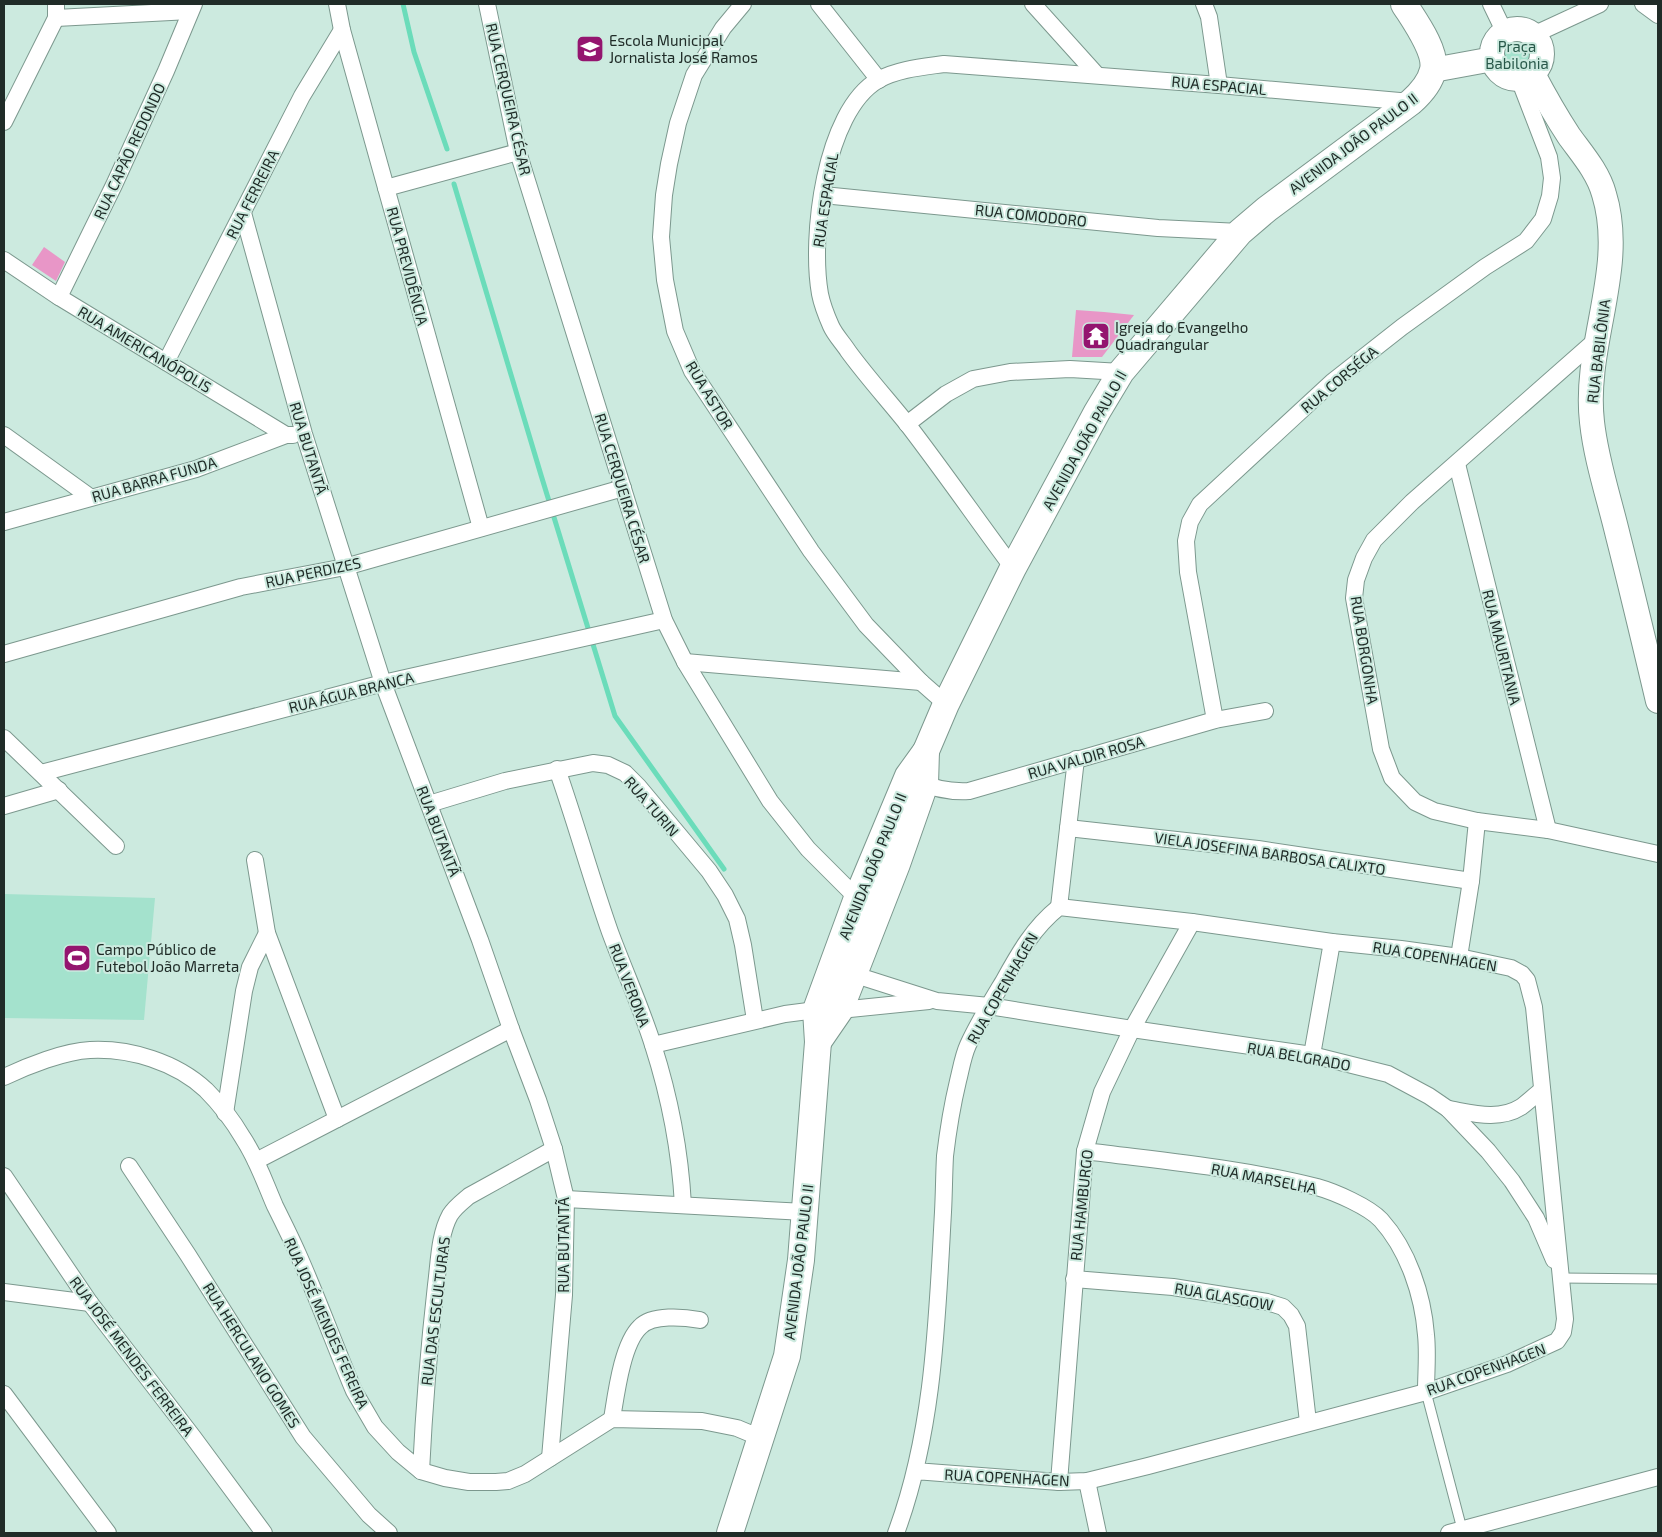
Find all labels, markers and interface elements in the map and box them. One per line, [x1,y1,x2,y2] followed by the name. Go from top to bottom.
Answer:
[482,21,535,177] street label: RUA CERQUEIRA CÉSAR
[609,31,758,66] place label: Escola Municipal Jornalista José Ramos
[575,34,605,64] school or university icon: Escola Municipal Jornalista José Ramos
[1485,37,1549,72] park label: Praça Babilonia
[1171,72,1268,98] street label: RUA ESPACIAL
[89,80,169,222] street label: RUA CAPÃO REDONDO
[1285,89,1421,197] street label: AVENIDA JOÃO PAULO II
[222,146,282,242] street label: RUA FERREIRA
[809,151,841,249] street label: RUA ESPACIAL
[974,200,1088,230] street label: RUA COMODORO
[384,205,433,328] street label: RUA PREVIDÊNCIA
[1583,297,1613,404] street label: RUA BABILÔNIA
[75,302,215,396] street label: RUA AMERICANÓPOLIS
[1115,318,1248,354] place label: Igreja do Evangelho Quadrangular
[1081,321,1111,351] temple icon: Igreja do Evangelho Quadrangular
[1297,341,1382,416] street label: RUA CORSÉGA
[683,357,737,433] street label: RUA ASTOR
[1038,367,1130,513] street label: AVENIDA JOÃO PAULO II
[286,400,332,497] street label: RUA BUTANTÃ
[591,411,654,565] street label: RUA CERQUEIRA CÉSAR
[90,452,219,505] street label: RUA BARRA FUNDA
[264,553,362,591] street label: RUA PERDIZES
[1479,588,1525,707] street label: RUA MAURITANIA
[1348,595,1383,706] street label: RUA BORGONHA
[287,668,416,716] street label: RUA ÁGUA BRANCA
[1026,732,1147,782] street label: RUA VALDIR ROSA
[621,772,683,840] street label: RUA TURIN
[413,783,465,880] street label: RUA BUTANTÃ
[834,790,910,942] street label: AVENIDA JOÃO PAULO II
[1153,828,1387,878] street label: VIELA JOSEFINA BARBOSA CALIXTO
[963,929,1041,1047] street label: RUA COPENHAGEN
[1372,937,1498,975] street label: RUA COPENHAGEN
[96,940,239,975] place label: Campo Público de Futebol João Marreta
[606,941,654,1030] street label: RUA VERONA
[62,943,92,973] sports icon: Campo Público de Futebol João Marreta
[1246,1038,1352,1074] street label: RUA BELGRADO
[1066,1148,1096,1262] street label: RUA HAMBURGO
[1210,1159,1319,1197] street label: RUA MARSELHA
[780,1183,816,1341] street label: AVENIDA JOÃO PAULO II
[554,1196,572,1293] street label: RUA BUTANTÃ
[281,1235,373,1412] street label: RUA JOSÉ MENDES FEREIRA
[417,1236,453,1386] street label: RUA DAS ESCULTURAS
[66,1273,198,1440] street label: RUA JOSÉ MENDES FERREIRA
[1173,1278,1275,1314] street label: RUA GLASGOW
[200,1279,304,1431] street label: RUA HERCULANO GOMES
[1424,1339,1548,1399] street label: RUA COPENHAGEN
[944,1465,1070,1489] street label: RUA COPENHAGEN

